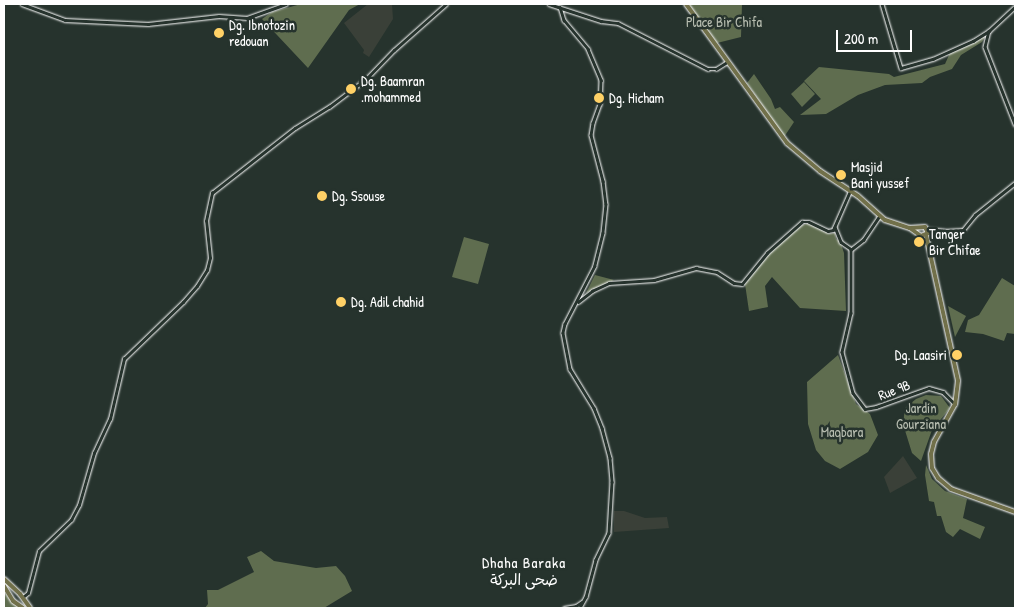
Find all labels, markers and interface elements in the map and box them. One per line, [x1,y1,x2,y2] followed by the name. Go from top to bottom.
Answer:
[686,14,762,30] park label: Place Bir Chifa
[229,17,295,49] place label: Dg. Ibnotozin redouan
[839,20,915,52] scale bar
[213,27,225,39] marker: Dg. Ibnotozin redouan
[844,28,878,49] text: 200 m
[361,73,425,105] place label: Dg. Baamran .mohammed
[345,83,357,95] marker: Dg. Baamran .mohammed
[609,90,664,106] place label: Dg. Hicham
[593,92,605,104] marker: Dg. Hicham
[851,159,909,192] place label: Masjid Bani yussef
[835,169,847,181] marker: Masjid Bani yussef
[332,188,385,204] place label: Dg. Ssouse
[316,190,328,202] marker: Dg. Ssouse
[929,226,981,258] place label: Tanger Bir Chifae
[913,236,925,248] marker: Tanger Bir Chifae
[351,294,424,310] place label: Dg. Adil chahid
[335,296,347,308] marker: Dg. Adil chahid
[895,347,947,363] place label: Dg. Laasiri
[951,349,963,361] marker: Dg. Laasiri
[876,376,912,404] street label: Rue 9B
[896,400,946,432] park label: Jardin Gourziana
[821,424,863,440] park label: Maqbara
[480,553,568,588] district label: Dhaha Baraka ضحى البركة

